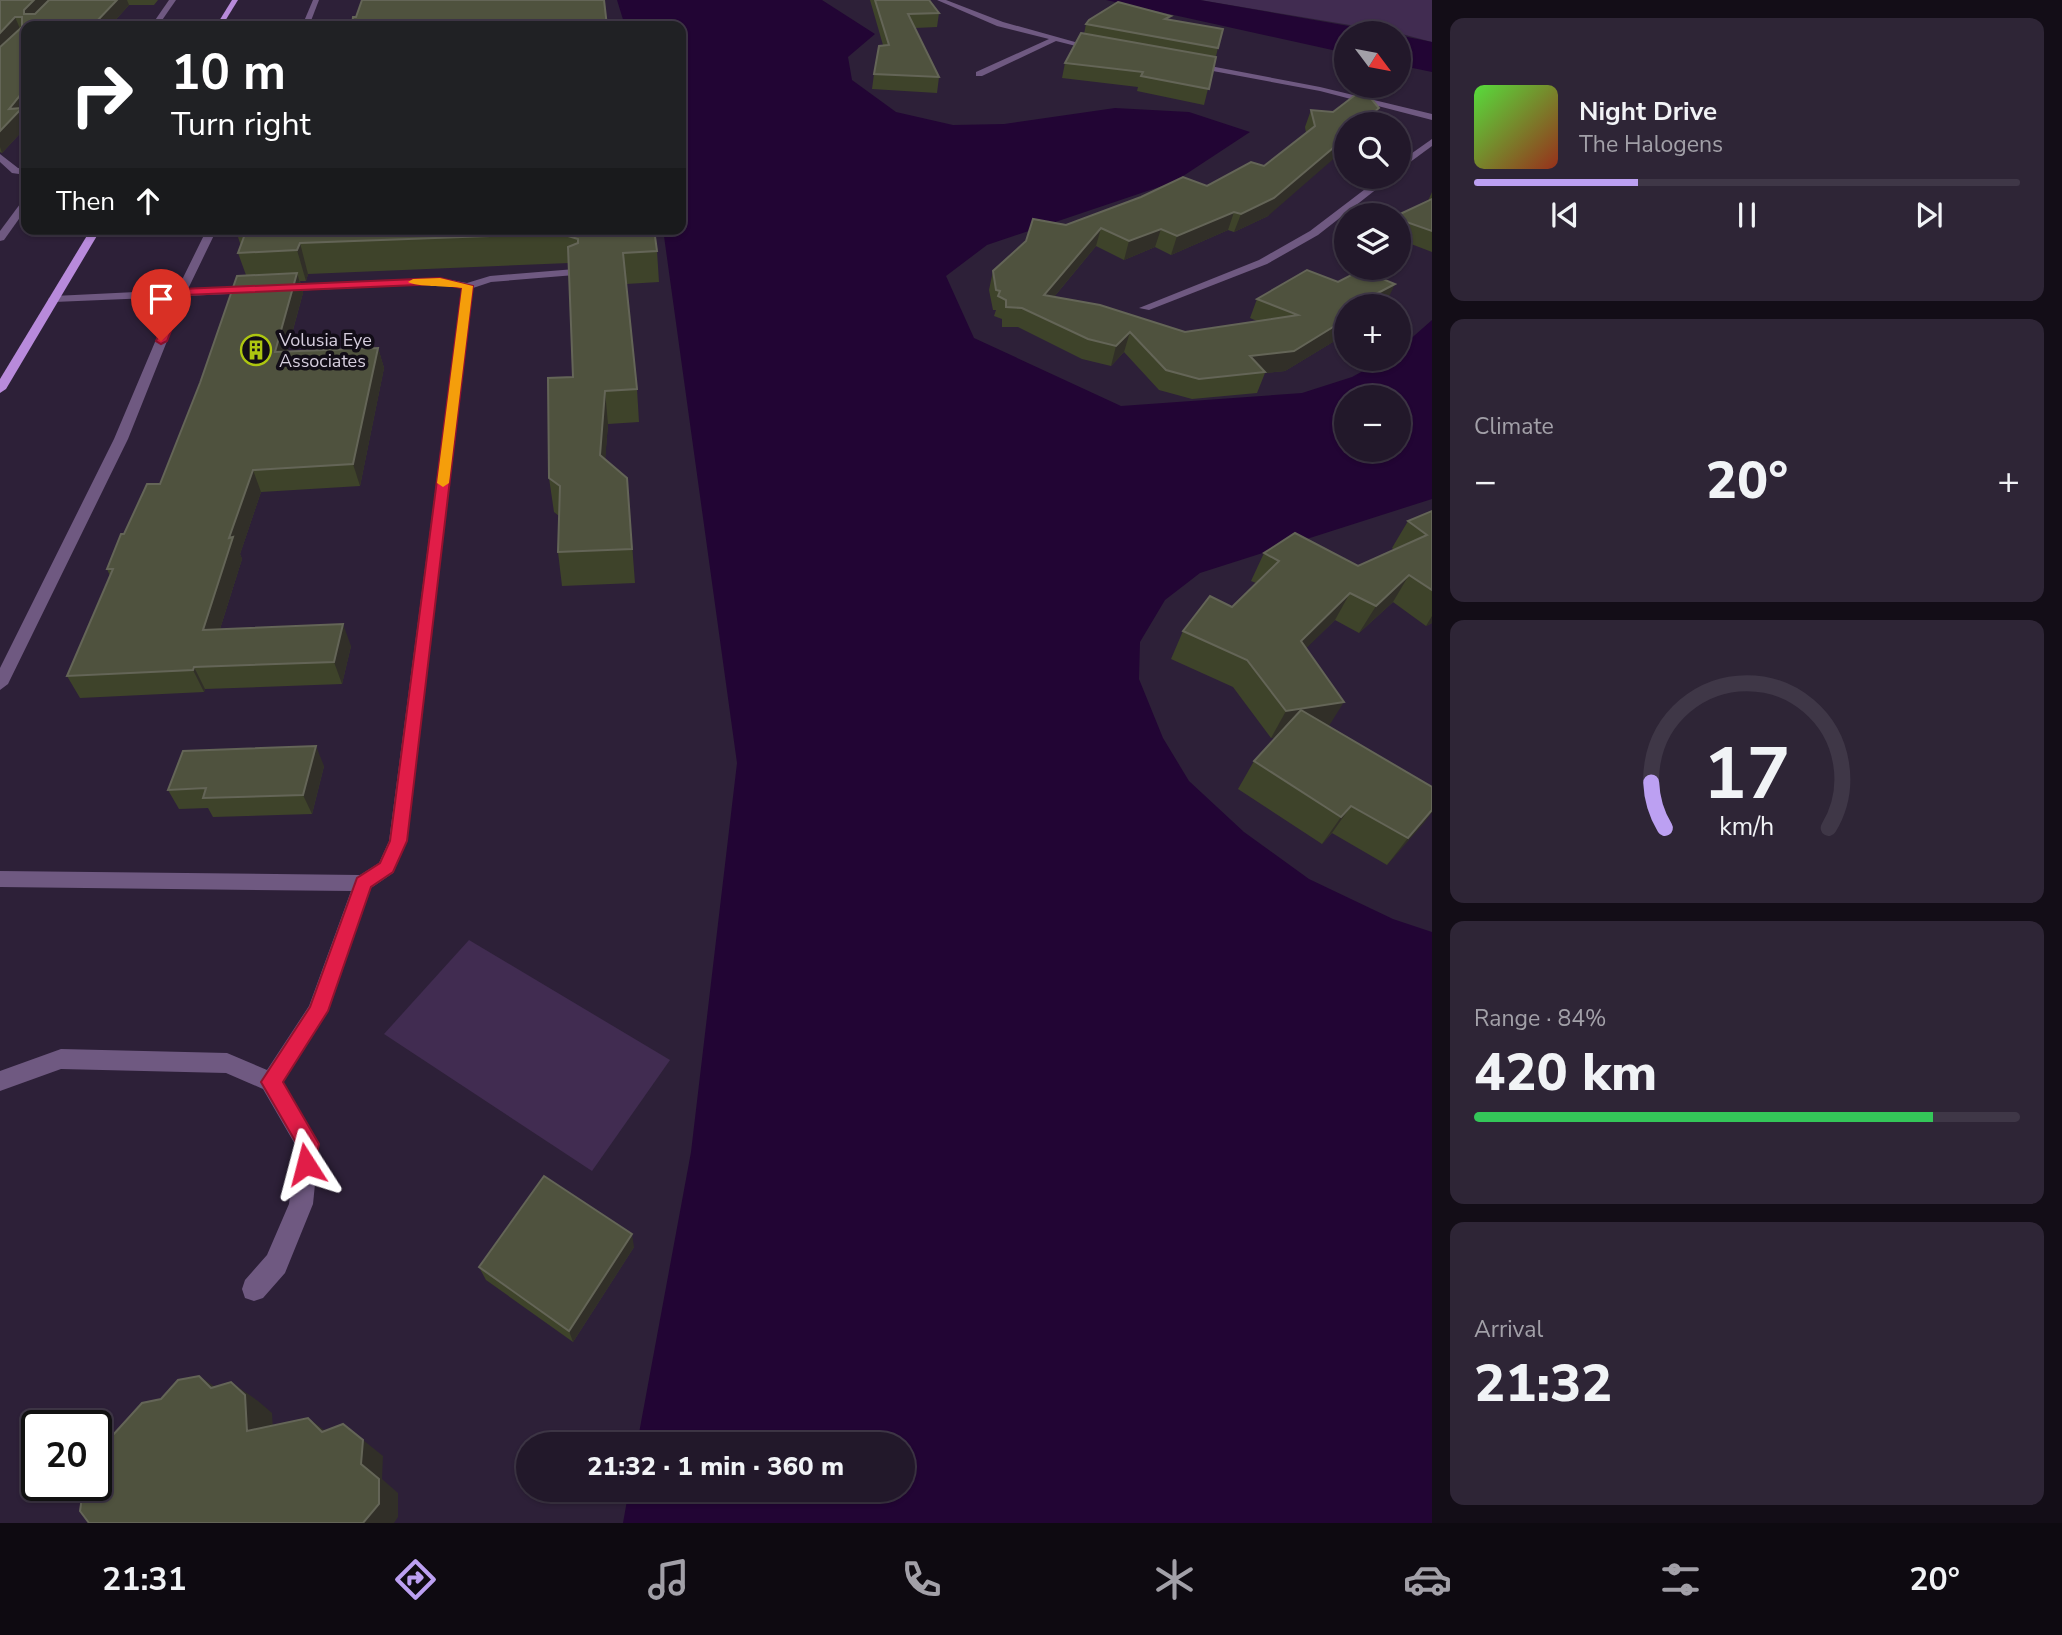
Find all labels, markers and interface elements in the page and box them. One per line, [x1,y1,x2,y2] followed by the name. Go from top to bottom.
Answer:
[1334,21,1410,98] north arrow
[1334,21,1411,462] map controls
[171,39,286,106] text: 10 m
[56,49,147,140] icon: right
[1579,94,1717,129] text: Night Drive
[171,103,311,146] text: Turn right
[1334,112,1411,189] button: search
[1579,129,1723,160] text: The Halogens
[129,182,167,220] icon: ahead
[56,184,115,219] text: Then
[1546,196,1584,234] icon: previous
[1728,196,1766,234] icon: pause
[1910,196,1948,234] icon: next
[1334,203,1411,280] button: layers
[131,269,191,341] pin
[142,280,180,318] icon: arrive
[1334,294,1411,371] button: +
[278,328,372,373] place label: Volusia Eye Associates
[239,333,273,367] building icon: Volusia Eye Associates
[1334,385,1411,462] button: −
[1474,411,1554,442] text: Climate
[1706,445,1788,516] text: 20°
[1474,456,1497,507] text: −
[1997,456,2020,507] text: +
[1703,724,1791,824] text: 17
[1719,809,1775,843] text: km/h
[1474,1003,1606,1034] text: Range · 84%
[1474,1037,1657,1108] text: 420 km
[269,1127,343,1201] position arrow
[1474,1314,1543,1345] text: Arrival
[1474,1348,1612,1419] text: 21:32
[21,1410,112,1501] speed limit sign: 20
[587,1449,844,1484] text: 21:32 · 1 min · 360 m
[391,1555,440,1604] icon: directions
[644,1555,693,1604] icon: music
[897,1555,946,1604] icon: phone
[1150,1555,1199,1604] icon: climate
[1403,1555,1452,1604] icon: car
[1656,1555,1705,1604] icon: filters
[102,1558,187,1601] text: 21:31
[1909,1558,1960,1601] text: 20°

